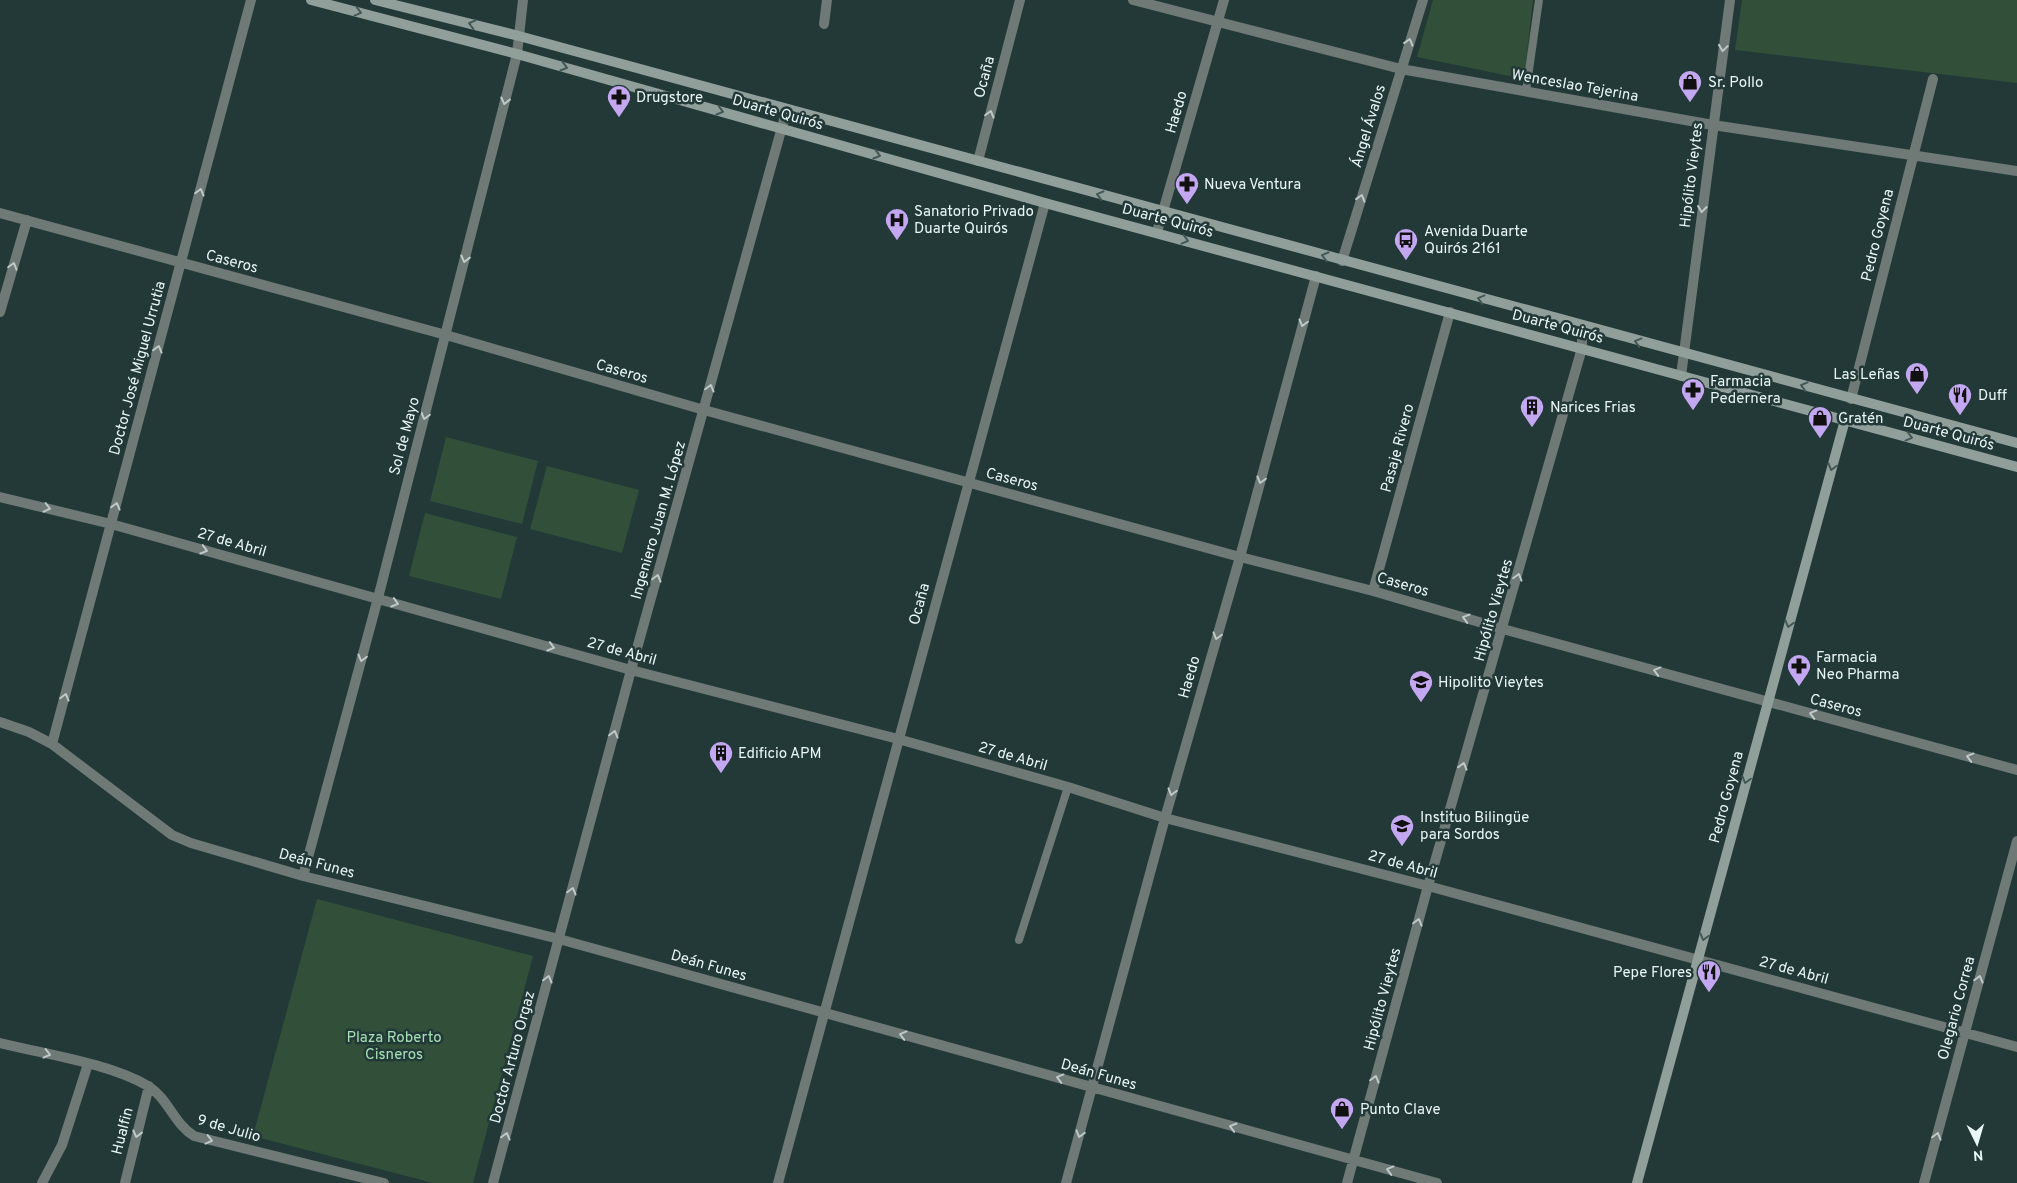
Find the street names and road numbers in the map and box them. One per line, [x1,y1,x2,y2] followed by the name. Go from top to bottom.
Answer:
[971,54,1000,100] street label: Ocaña
[1510,66,1640,107] street label: Wenceslao Tejerina
[1347,82,1391,170] street label: Ángel Ávalos
[1162,89,1193,136] street label: Haedo
[730,91,825,136] street label: Duarte Quirós
[1677,121,1708,229] street label: Hipólito Vieytes
[1858,187,1899,284] street label: Pedro Goyena
[1120,200,1216,243] street label: Duarte Quirós
[203,246,260,279] street label: Caseros
[106,279,171,458] street label: Doctor José Miguel Urrutia
[1510,306,1606,349] street label: Duarte Quirós
[593,356,650,389] street label: Caseros
[386,395,425,478] street label: Sol de Mayo
[1377,402,1419,495] street label: Pasaje Rivero
[1901,413,1997,456] street label: Duarte Quirós
[628,439,691,602] street label: Ingeniero Juan M. López
[983,464,1040,497] street label: Caseros
[195,524,268,562] street label: 27 de Abril
[1471,557,1518,664] street label: Hipólito Vieytes
[1374,569,1431,602] street label: Caseros
[906,581,935,627] street label: Ocaña
[585,634,658,671] street label: 27 de Abril
[1175,654,1206,701] street label: Haedo
[1807,690,1864,723] street label: Caseros
[976,738,1049,776] street label: 27 de Abril
[1706,749,1749,846] street label: Pedro Goyena
[276,845,357,884] street label: Deán Funes
[1366,847,1439,884] street label: 27 de Abril
[1361,946,1406,1053] street label: Hipólito Vieytes
[668,947,749,986] street label: Deán Funes
[1757,953,1830,990] street label: 27 de Abril
[1934,954,1980,1062] street label: Olegario Correa
[487,989,540,1126] street label: Doctor Arturo Orgaz
[1058,1056,1139,1095] street label: Deán Funes
[108,1106,138,1157] street label: Hualfin
[195,1111,263,1148] street label: 9 de Julio

